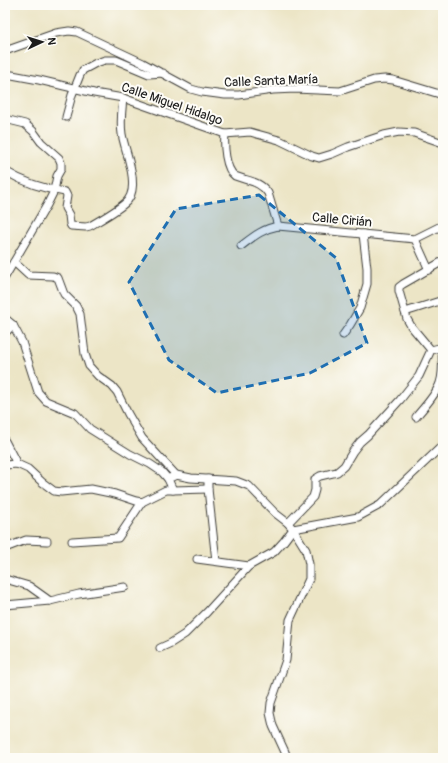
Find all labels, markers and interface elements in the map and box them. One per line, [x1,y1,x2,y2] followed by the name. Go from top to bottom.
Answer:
[22,22,62,62] north arrow
[45,37,58,46] text: N
[224,71,318,91] street label: Calle Santa María
[119,79,225,129] street label: Calle Miguel Hidalgo
[311,209,373,231] street label: Calle Cirián

